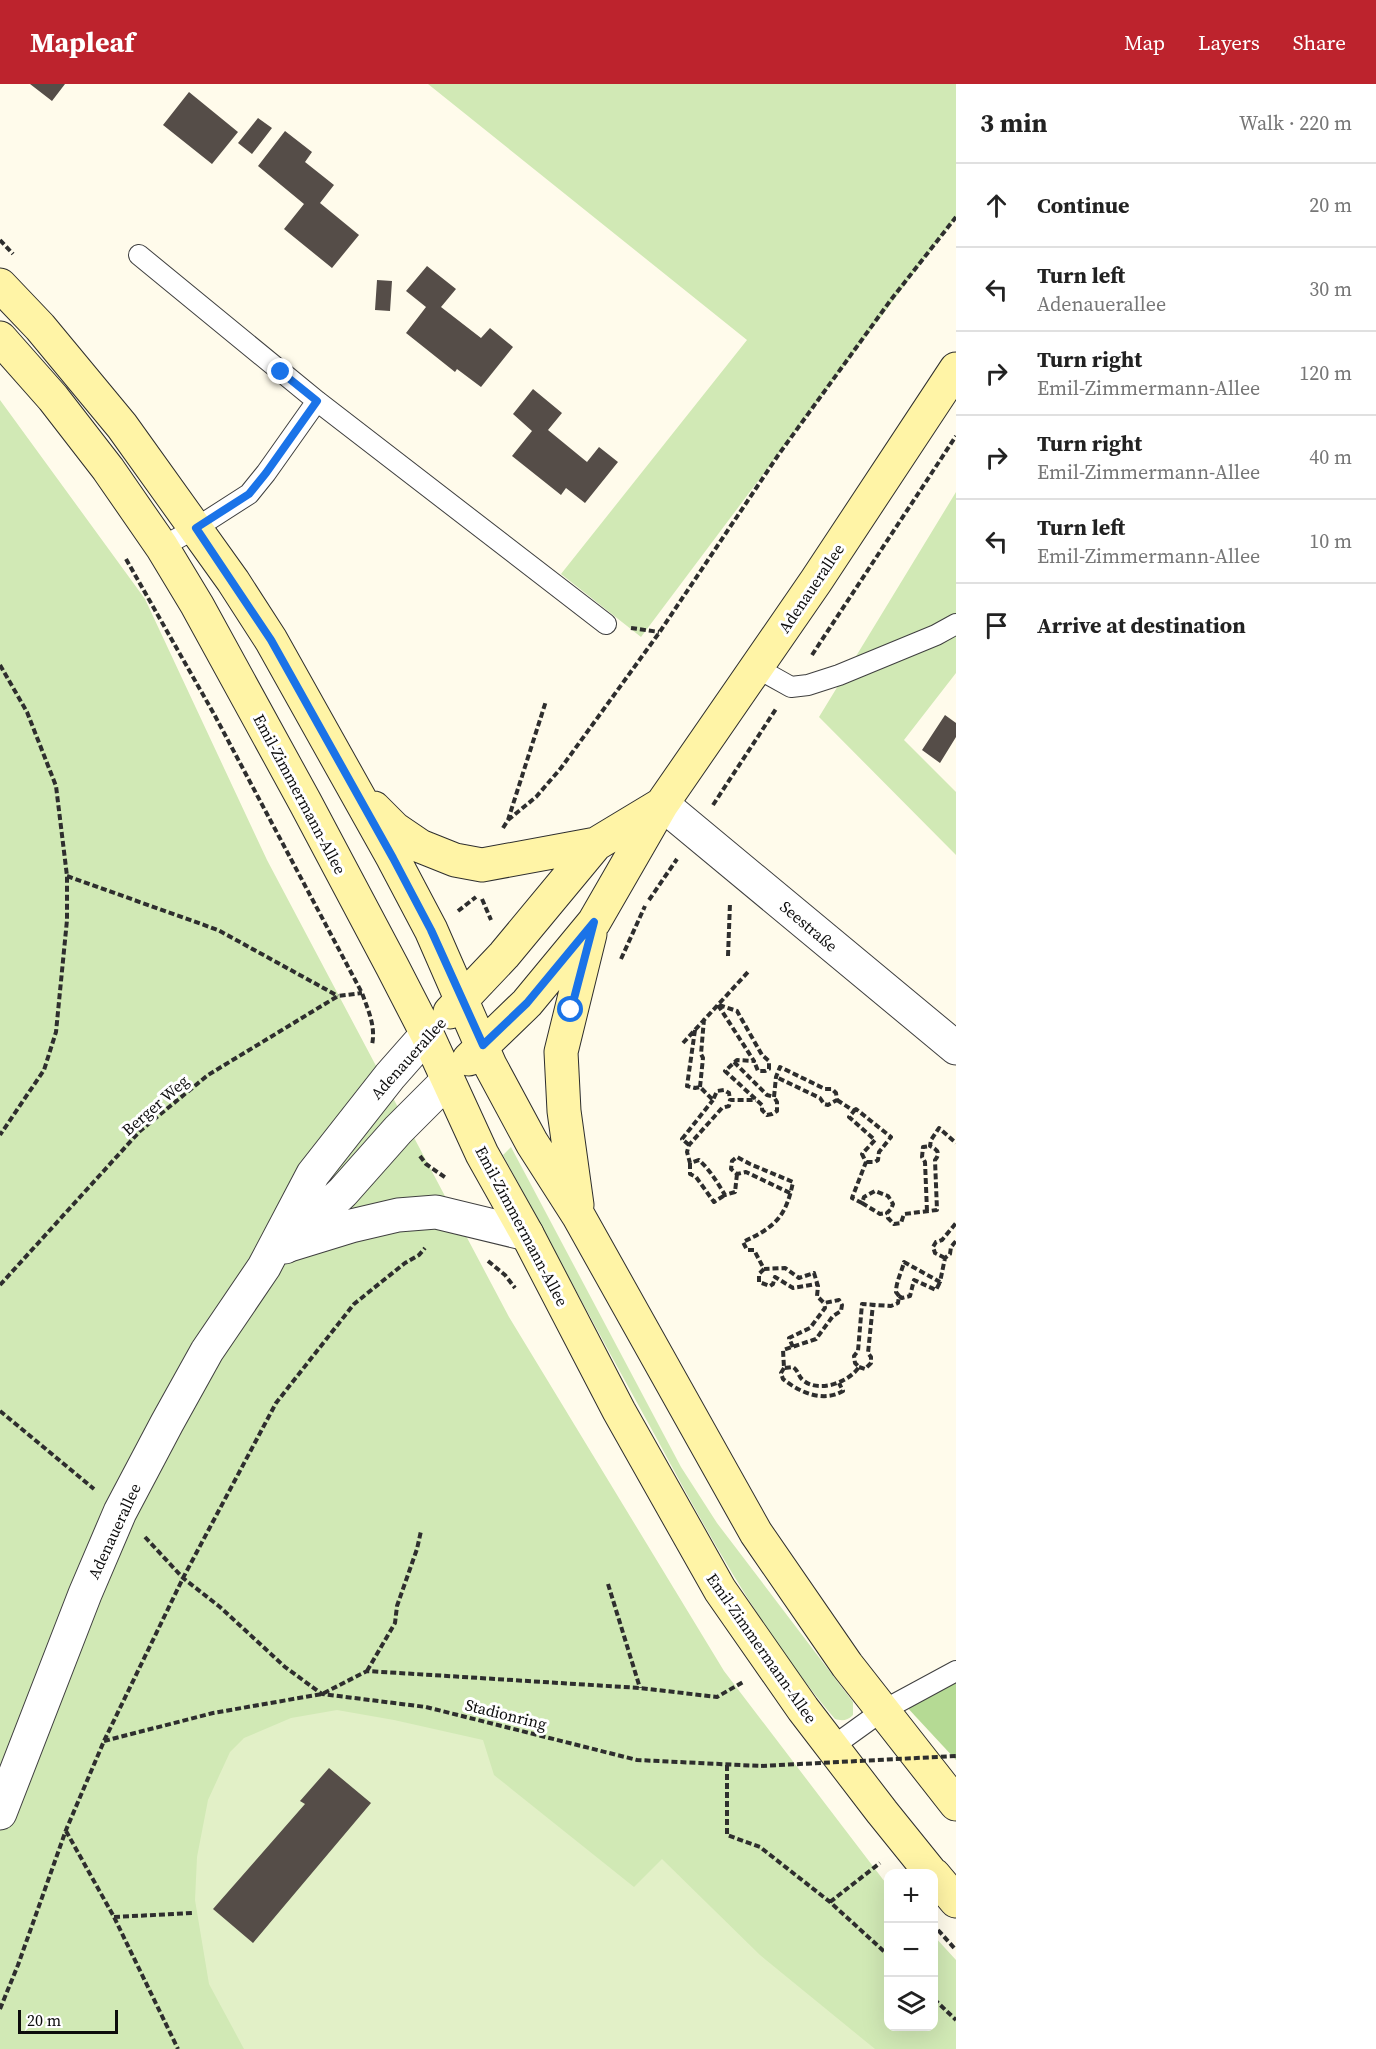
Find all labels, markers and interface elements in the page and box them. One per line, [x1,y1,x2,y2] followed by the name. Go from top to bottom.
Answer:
[30,23,134,61] text: Mapleaf
[1124,28,1165,57] text: Map
[1198,28,1260,57] text: Layers
[1293,28,1346,57] text: Share
[980,105,1047,141] text: 3 min
[1239,109,1352,137] text: Walk · 220 m
[980,189,1013,222] icon: ahead
[1037,190,1130,220] text: Continue
[1309,191,1352,219] text: 20 m
[1037,260,1125,290] text: Turn left
[980,273,1013,306] icon: left
[1309,275,1352,303] text: 30 m
[1037,290,1166,318] text: Adenauerallee
[1037,344,1142,374] text: Turn right
[980,357,1013,390] icon: right
[267,358,293,384] route end
[1299,359,1352,387] text: 120 m
[1037,374,1260,402] text: Emil-Zimmermann-Allee
[1037,428,1142,458] text: Turn right
[980,441,1013,474] icon: right
[1309,443,1352,471] text: 40 m
[1037,458,1260,486] text: Emil-Zimmermann-Allee
[1037,512,1125,542] text: Turn left
[980,525,1013,558] icon: left
[1309,527,1352,555] text: 10 m
[773,539,849,637] street label: Adenauerallee
[1037,542,1260,570] text: Emil-Zimmermann-Allee
[980,609,1013,642] icon: arrive
[1037,610,1246,640] text: Arrive at destination
[248,710,352,878] street label: Emil-Zimmermann-Allee
[775,895,843,957] street label: Seestraße
[557,996,583,1022] route start
[365,1012,451,1104] street label: Adenauerallee
[117,1070,193,1140] street label: Berger Weg
[470,1142,574,1310] street label: Emil-Zimmermann-Allee
[82,1480,146,1582] street label: Adenauerallee
[702,1569,822,1727] street label: Emil-Zimmermann-Allee
[463,1693,549,1735] street label: Stadionring
[884,1869,938,2031] map controls
[884,1869,938,1923] button: +
[884,1923,938,1977] button: −
[884,1977,938,2031] button: layers
[18,2007,118,2034] scale bar
[27,2009,61,2031] text: 20 m

